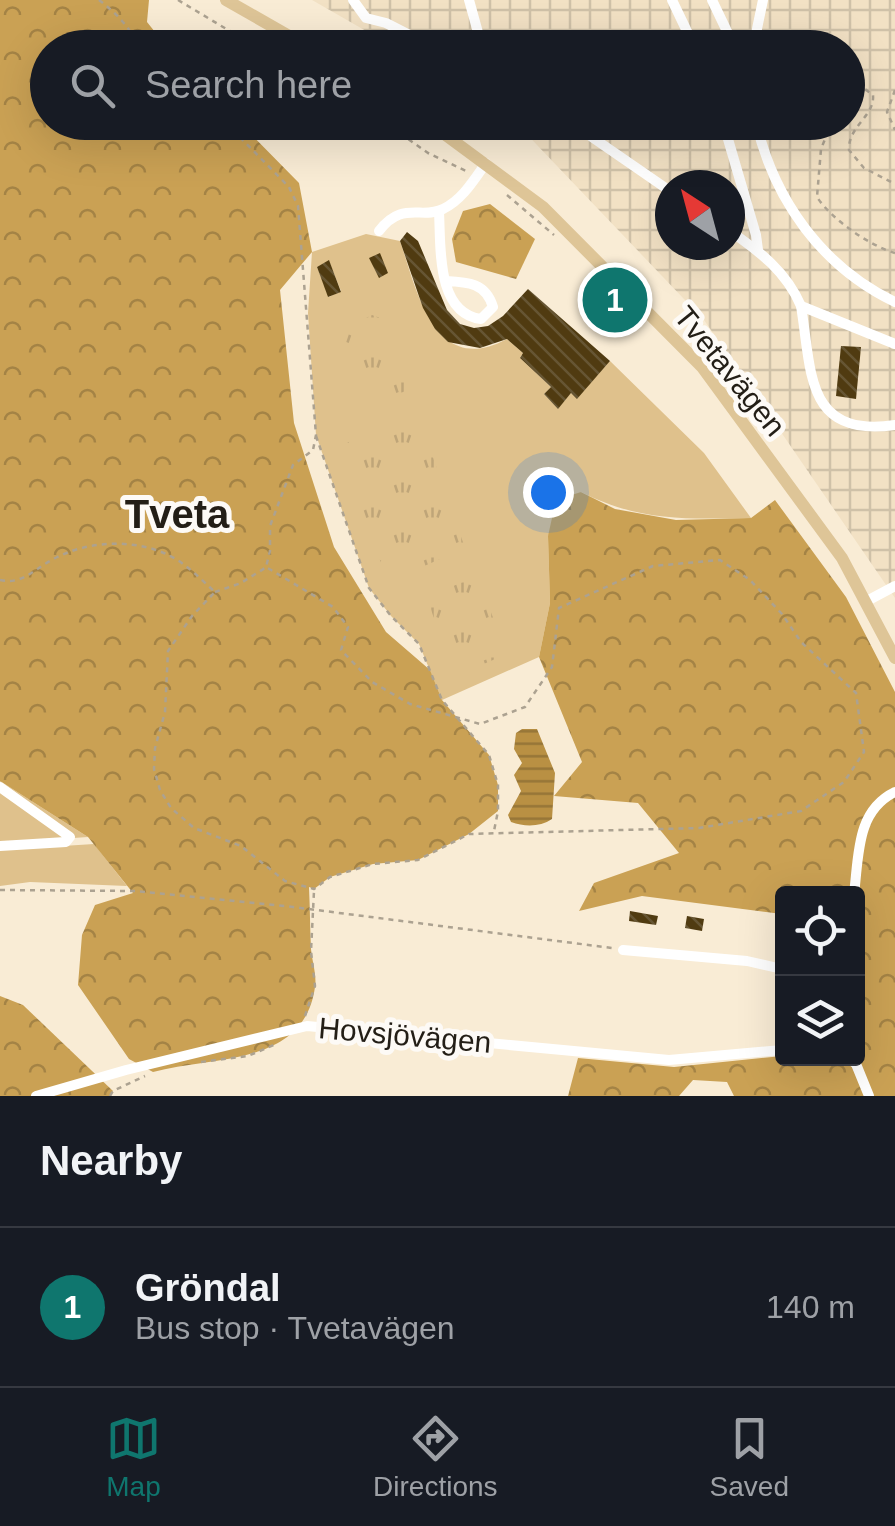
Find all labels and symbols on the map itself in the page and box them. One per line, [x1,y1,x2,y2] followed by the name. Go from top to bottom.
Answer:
[655,170,745,260] north arrow
[582,262,648,338] pin: 1
[668,300,792,442] street label: Tvetavägen
[523,467,574,518] your location
[125,492,230,536] district label: Tveta
[317,1011,493,1059] street label: Hovsjövägen

